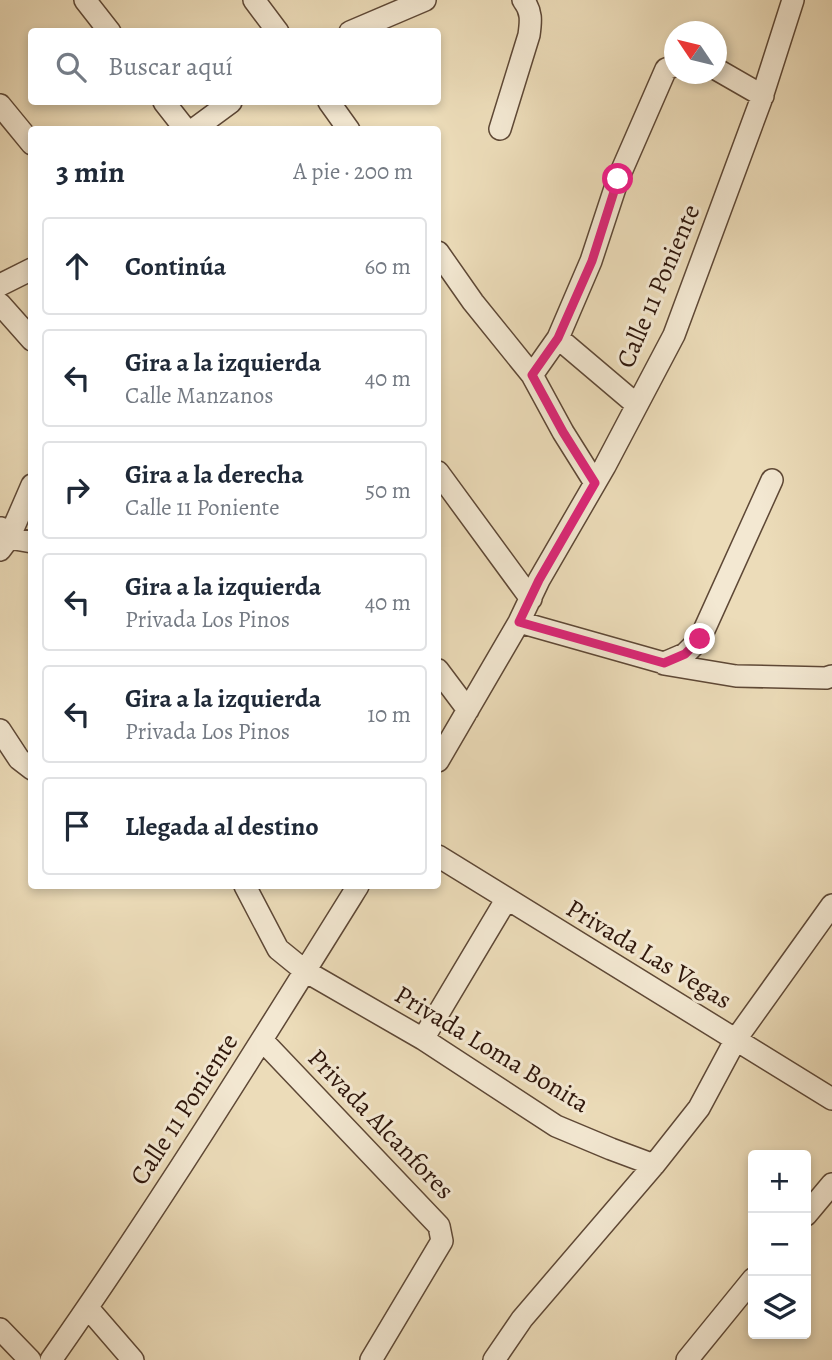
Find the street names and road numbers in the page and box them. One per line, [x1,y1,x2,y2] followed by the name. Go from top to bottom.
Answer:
[608,199,708,373] street label: Calle 11 Poniente
[560,891,738,1017] street label: Privada Las Vegas
[388,977,596,1121] street label: Privada Loma Bonita
[122,1026,246,1192] street label: Calle 11 Poniente
[300,1041,462,1207] street label: Privada Alcanfores

